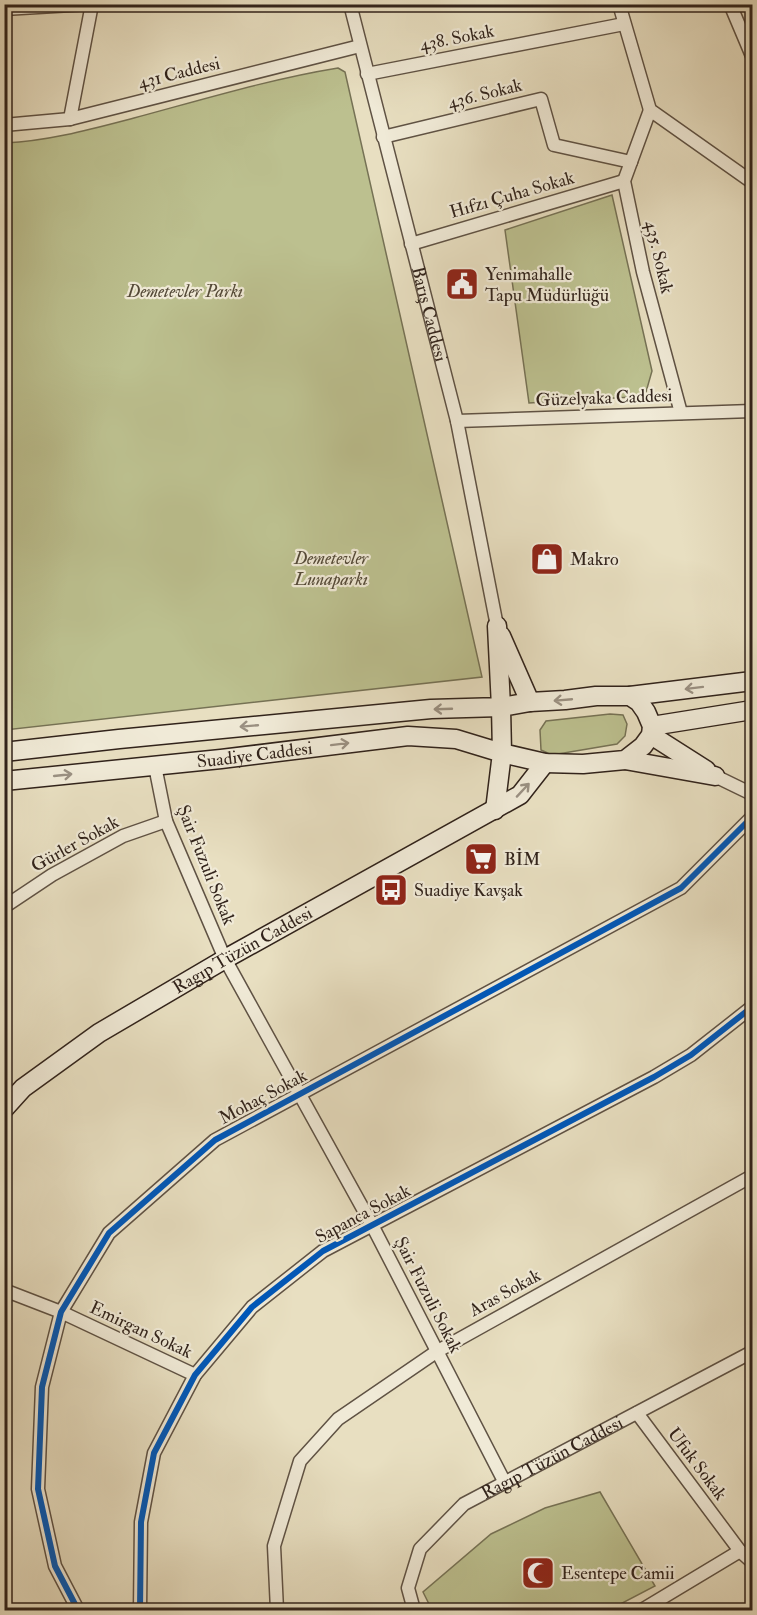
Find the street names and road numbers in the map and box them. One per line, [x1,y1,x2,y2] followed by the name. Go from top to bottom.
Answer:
[418,19,497,56] street label: 438. Sokak
[136,52,223,94] street label: 431 Caddesi
[445,74,525,114] street label: 436. Sokak
[447,166,577,224] street label: Hıfzı Çuha Sokak
[639,218,679,296] street label: 435. Sokak
[406,264,453,364] street label: Barış Caddesi
[535,384,673,412] street label: Güzelyaka Caddesi
[196,736,314,773] street label: Suadiye Caddesi
[172,802,241,929] street label: Şair Fuzuli Sokak
[27,810,123,878] street label: Gürler Sokak
[169,901,317,999] street label: Ragıp Tüzün Caddesi
[215,1064,311,1130] street label: Mohaç Sokak
[311,1179,415,1249] street label: Sapanca Sokak
[389,1233,467,1357] street label: Şair Fuzuli Sokak
[464,1264,545,1323] street label: Aras Sokak
[86,1296,196,1364] street label: Emirgan Sokak
[477,1411,627,1504] street label: Ragıp Tüzün Caddesi
[662,1423,732,1505] street label: Ufuk Sokak

